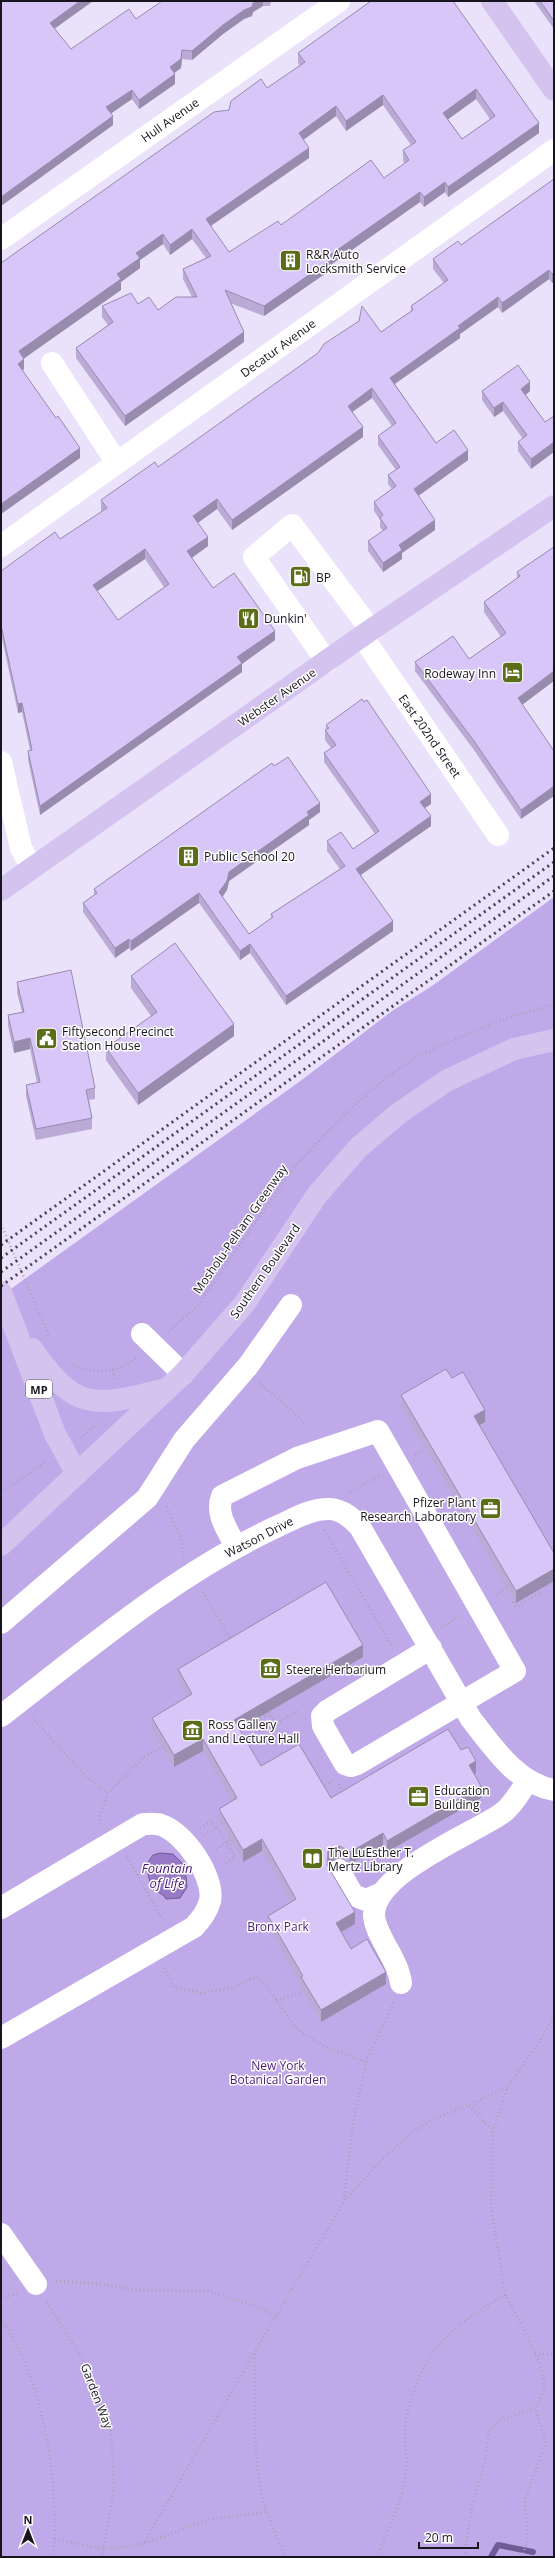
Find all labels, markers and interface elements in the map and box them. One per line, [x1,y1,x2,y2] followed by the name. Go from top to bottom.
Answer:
[138,94,203,146] street label: Hull Avenue
[306,246,406,277] place label: R&R Auto Locksmith Service
[277,248,303,274] building icon: R&R Auto Locksmith Service
[237,315,319,381] street label: Decatur Avenue
[287,564,313,590] fuel station icon: BP
[316,569,331,586] place label: BP
[236,605,262,631] restaurant icon: Dunkin'
[264,610,307,627] place label: Dunkin'
[499,660,525,686] hotel icon: Rodeway Inn
[235,664,320,730] street label: Webster Avenue
[424,665,496,682] place label: Rodeway Inn
[395,691,465,781] street label: East 202nd Street
[175,843,201,869] building icon: Public School 20
[204,848,295,865] place label: Public School 20
[62,1023,174,1054] place label: Fiftysecond Precinct Station House
[34,1025,60,1051] public building icon: Fiftysecond Precinct Station House
[189,1160,292,1297] street label: Mosholu-Pelham Greenway
[226,1220,304,1322] street label: Southern Boulevard
[26,1380,52,1398] road number: MP
[360,1494,477,1525] place label: Pfizer Plant Research Laboratory
[478,1496,504,1522] office icon: Pfizer Plant Research Laboratory
[222,1512,296,1562] street label: Watson Drive
[257,1656,283,1682] museum icon: Steere Herbarium
[286,1661,386,1678] place label: Steere Herbarium
[208,1716,299,1747] place label: Ross Gallery and Lecture Hall
[179,1718,205,1744] museum icon: Ross Gallery and Lecture Hall
[434,1782,490,1813] place label: Education Building
[405,1784,431,1810] office icon: Education Building
[328,1844,414,1875] place label: The LuEsther T. Mertz Library
[299,1846,325,1872] library icon: The LuEsther T. Mertz Library
[142,1859,192,1892] water label: Fountain of Life
[247,1918,310,1935] park label: Bronx Park
[230,2057,326,2088] park label: New York Botanical Garden
[77,2361,118,2432] street label: Garden Way
[8,2510,48,2550] north arrow
[24,2512,32,2527] text: N
[419,2524,478,2550] scale bar
[425,2529,453,2546] text: 20 m

